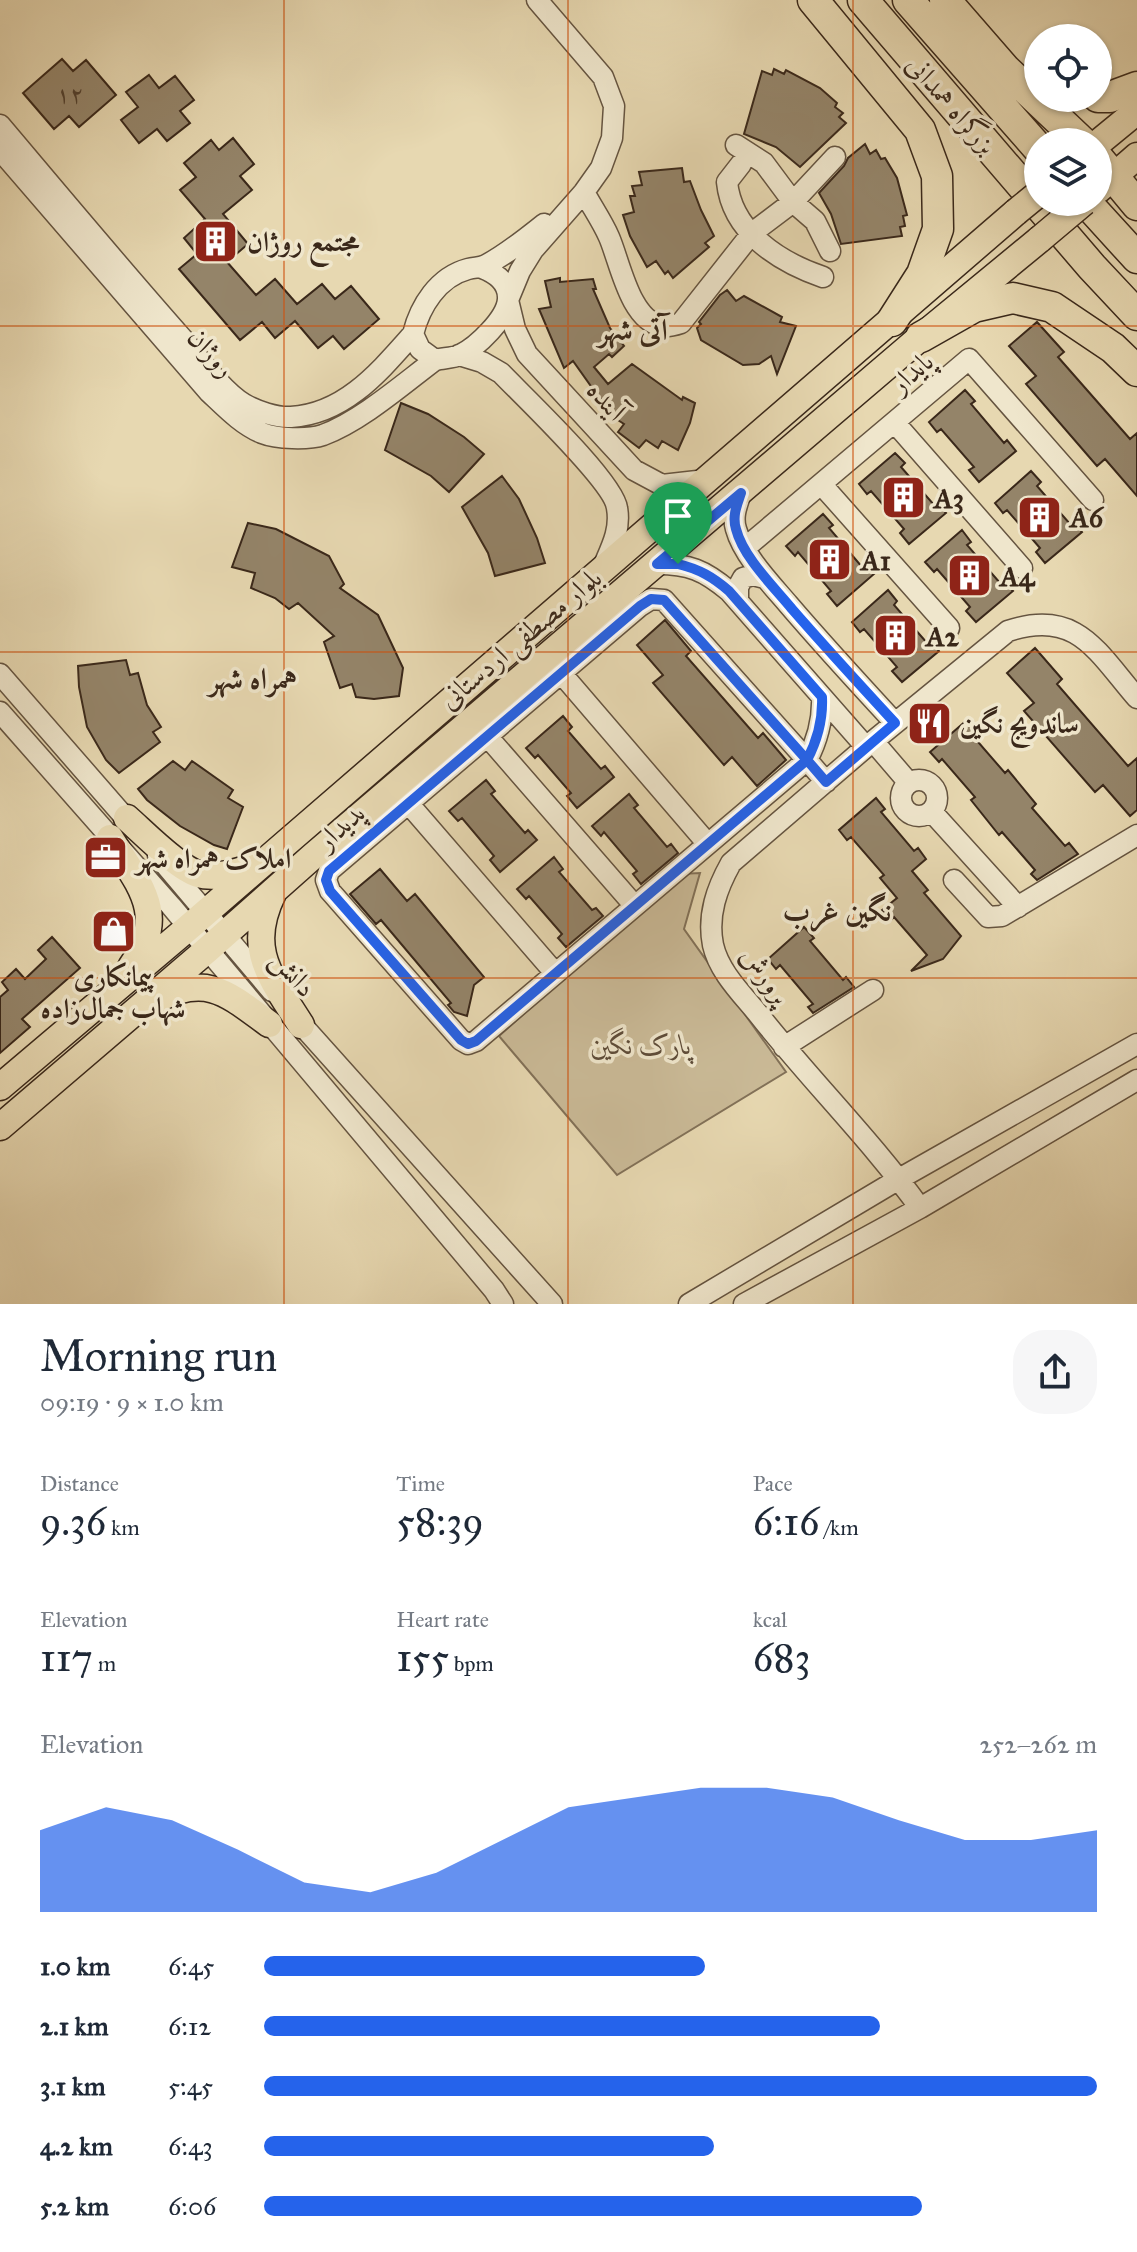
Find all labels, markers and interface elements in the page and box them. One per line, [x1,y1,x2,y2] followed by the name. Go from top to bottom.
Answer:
[1024,24,1112,216] map controls
[1024,24,1112,112] button: locate
[899,47,1005,161] street label: بزرگراه همدانی
[56,79,84,109] house number: ۱۲
[1024,128,1112,216] button: layers
[192,217,240,265] building icon: مجتمع روژان
[247,224,360,268] place label: مجتمع روژان
[595,312,671,349] district label: آتی شهر
[180,320,243,385] street label: روژان
[880,343,944,405] street label: پایدار
[579,373,636,430] street label: آینده
[879,474,927,522] building icon: A3
[932,481,964,516] place label: A3
[644,482,712,564] pin
[1015,493,1063,541] building icon: A6
[656,494,700,538] icon: arrive
[1068,500,1105,535] place label: A6
[806,536,854,584] building icon: A1
[859,543,891,578] place label: A1
[945,552,993,600] building icon: A4
[998,559,1036,594] place label: A4
[432,560,611,719] street label: بلوار مصطفی اردستانی
[871,612,919,660] building icon: A2
[924,619,960,654] place label: A2
[206,661,297,698] district label: همراه شهر
[905,699,953,747] restaurant icon: ساندویج نگین
[960,705,1079,748] place label: ساندویج نگین
[306,795,373,861] street label: پدیدار
[81,834,129,882] office icon: املاک همراه شهر
[133,841,291,877] place label: املاک همراه شهر
[783,891,891,932] district label: نگین غرب
[89,908,137,956] shop icon: پیمانکاری شهاب جمال‌زاده
[732,939,800,1014] street label: پرورش
[263,942,324,1005] street label: دانش
[41,959,185,1027] place label: پیمانکاری شهاب جمال‌زاده
[590,1027,694,1065] park label: پارک نگین
[40,1329,277,1383] text: Morning run
[1013,1330,1097,1414] button: share
[40,1386,224,1418] text: 09:19 · 9 × 1.0 km
[40,1470,119,1497] text: Distance
[396,1470,445,1497] text: Time
[753,1470,793,1497] text: Pace
[40,1497,106,1546] text: 9.36
[396,1497,484,1546] text: 58:39
[753,1497,819,1546] text: 6:16
[106,1514,140,1541] text: km
[819,1514,859,1541] text: /km
[40,1606,127,1633] text: Elevation
[396,1606,489,1633] text: Heart rate
[753,1606,787,1633] text: kcal
[40,1633,93,1682] text: 117
[396,1633,449,1682] text: 155
[753,1633,810,1682] text: 683
[93,1650,116,1677] text: m
[449,1650,494,1677] text: bpm
[40,1728,143,1760] text: Elevation
[979,1728,1097,1760] text: 252–262 m
[40,1950,110,1982] text: 1.0 km
[168,1950,214,1982] text: 6:45
[40,2010,109,2042] text: 2.1 km
[168,2010,211,2042] text: 6:12
[40,2070,106,2102] text: 3.1 km
[168,2070,213,2102] text: 5:45
[40,2130,113,2162] text: 4.2 km
[168,2130,213,2162] text: 6:43
[40,2190,109,2222] text: 5.2 km
[168,2190,216,2222] text: 6:06

